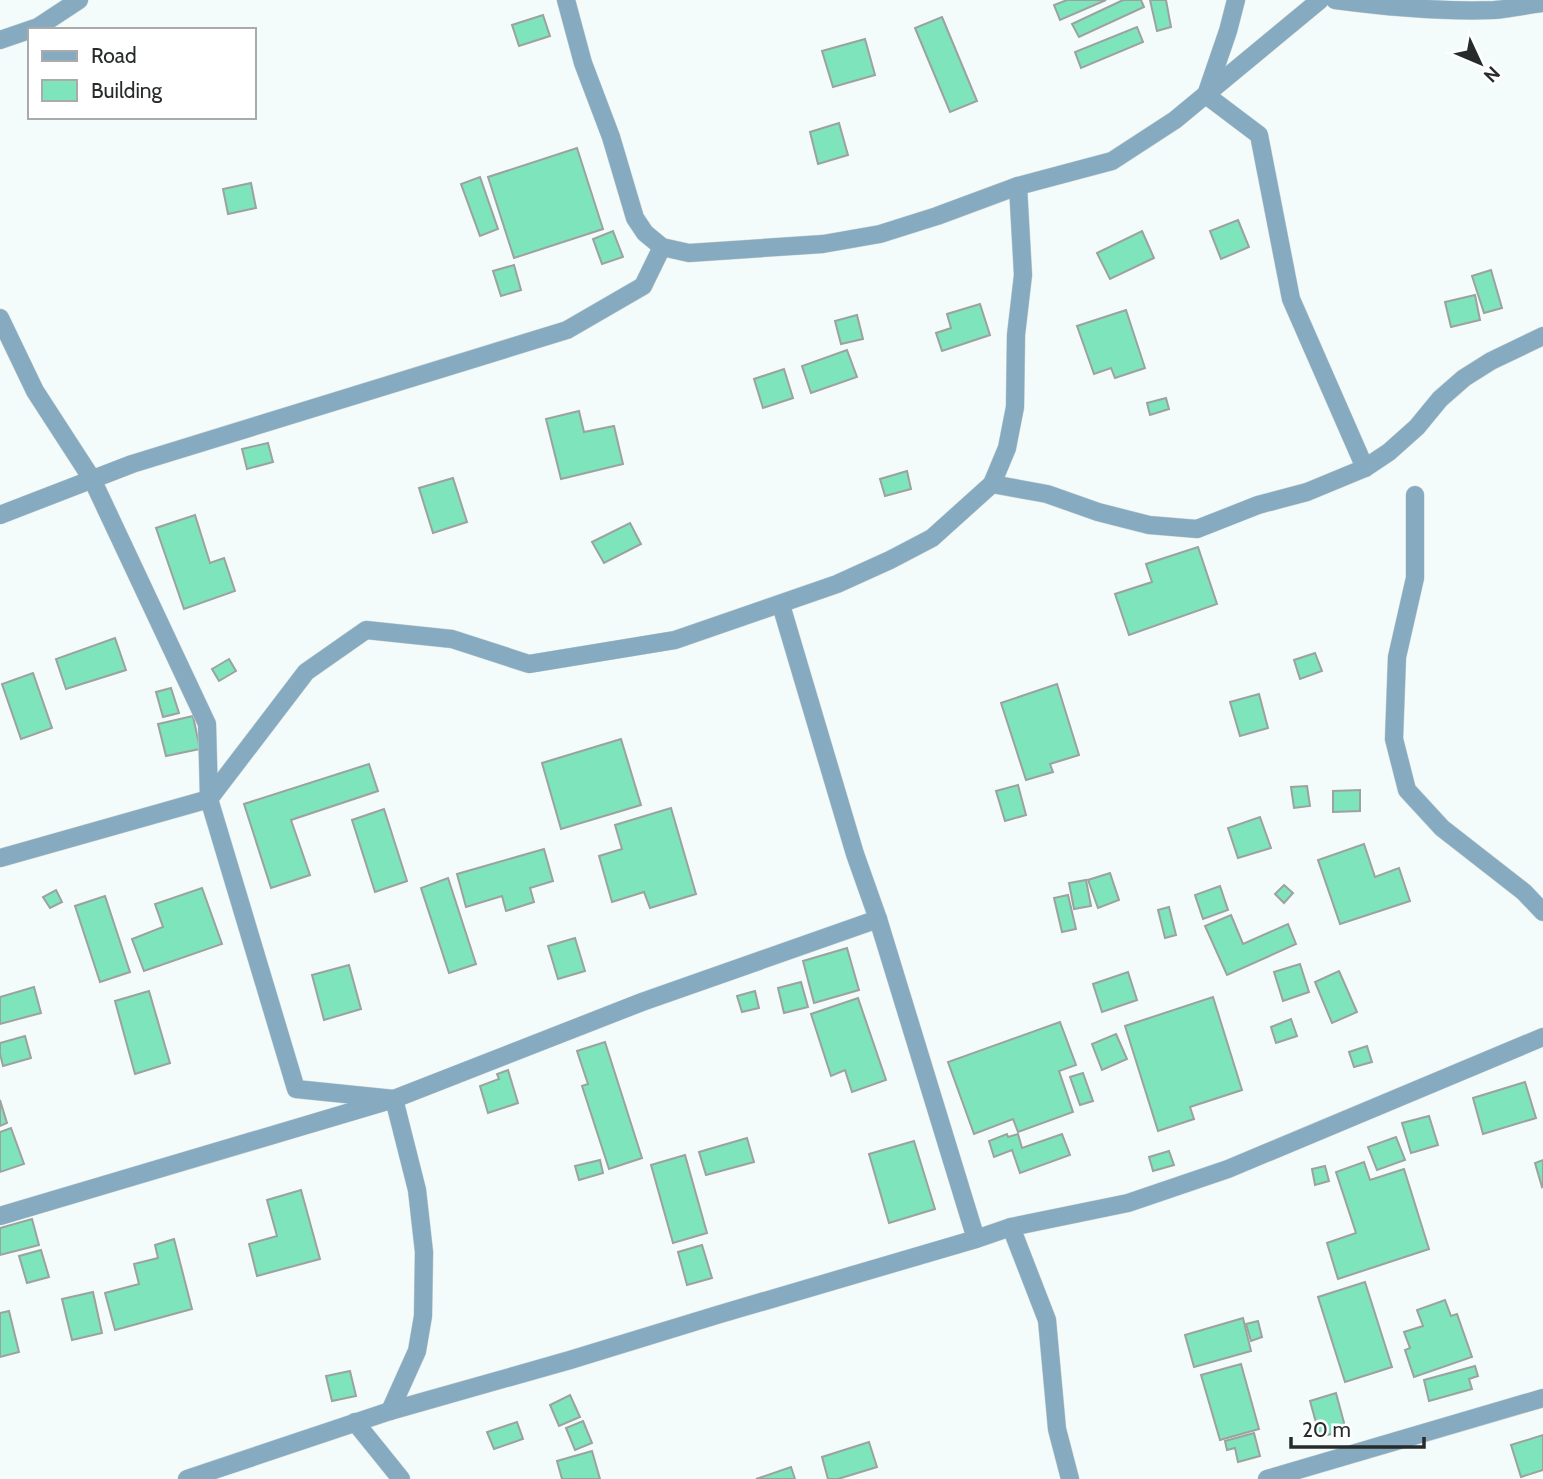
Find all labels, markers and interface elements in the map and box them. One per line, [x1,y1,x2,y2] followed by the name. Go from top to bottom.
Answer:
[28,28,256,119] legend
[1445,28,1515,98] north arrow
[91,43,137,68] text: Road
[1479,62,1505,87] text: N
[91,78,163,103] text: Building
[1291,1406,1424,1450] scale bar
[1302,1417,1351,1442] text: 20 m

